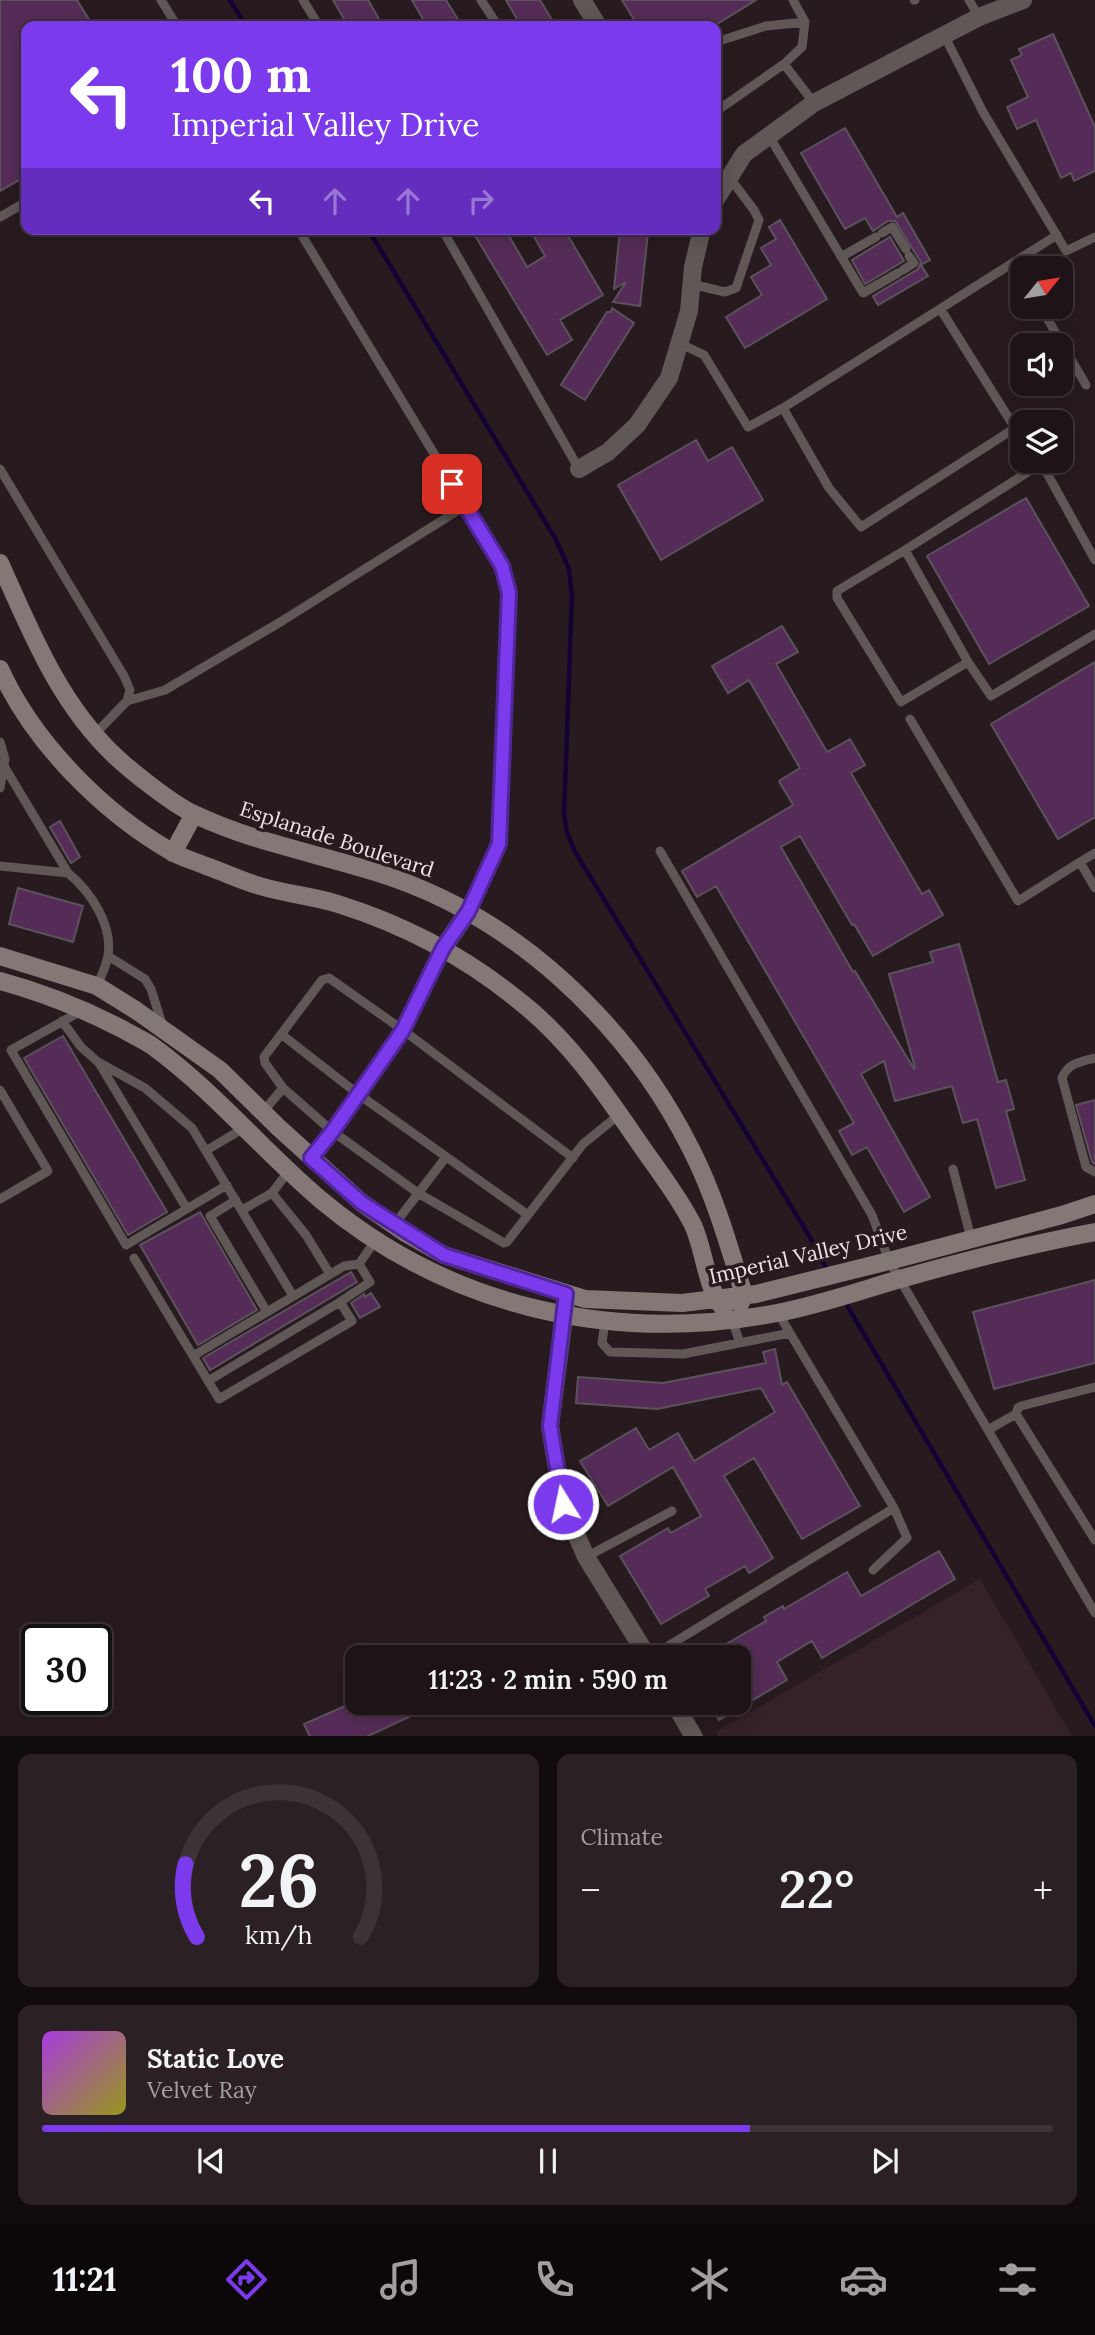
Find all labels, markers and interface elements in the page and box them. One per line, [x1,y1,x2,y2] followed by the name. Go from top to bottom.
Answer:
[171,43,311,105] text: 100 m
[56,49,147,140] icon: left
[171,104,480,145] text: Imperial Valley Drive
[243,182,281,220] icon: left
[316,182,354,220] icon: ahead
[389,182,427,220] icon: ahead
[462,182,500,220] icon: right
[1010,256,1073,318] north arrow
[1010,256,1073,473] map controls
[1010,333,1073,396] button: sound
[1010,410,1073,473] button: layers
[422,454,482,514] pin
[433,465,471,503] icon: arrive
[237,795,437,883] street label: Esplanade Boulevard
[706,1218,910,1290] street label: Imperial Valley Drive
[526,1467,600,1541] position arrow
[21,1624,112,1715] speed limit sign: 30
[428,1663,668,1696] text: 11:23 · 2 min · 590 m
[581,1822,663,1851] text: Climate
[238,1834,319,1927] text: 26
[779,1856,855,1922] text: 22°
[581,1866,601,1914] text: −
[1033,1866,1053,1914] text: +
[244,1918,312,1950] text: km/h
[147,2042,284,2075] text: Static Love
[147,2075,257,2104] text: Velvet Ray
[192,2142,230,2180] icon: previous
[529,2142,567,2180] icon: pause
[866,2142,904,2180] icon: next
[222,2255,271,2304] icon: directions
[376,2255,425,2304] icon: music
[530,2255,579,2304] icon: phone
[685,2255,734,2304] icon: climate
[839,2255,888,2304] icon: car
[993,2255,1042,2304] icon: filters
[53,2259,117,2300] text: 11:21

